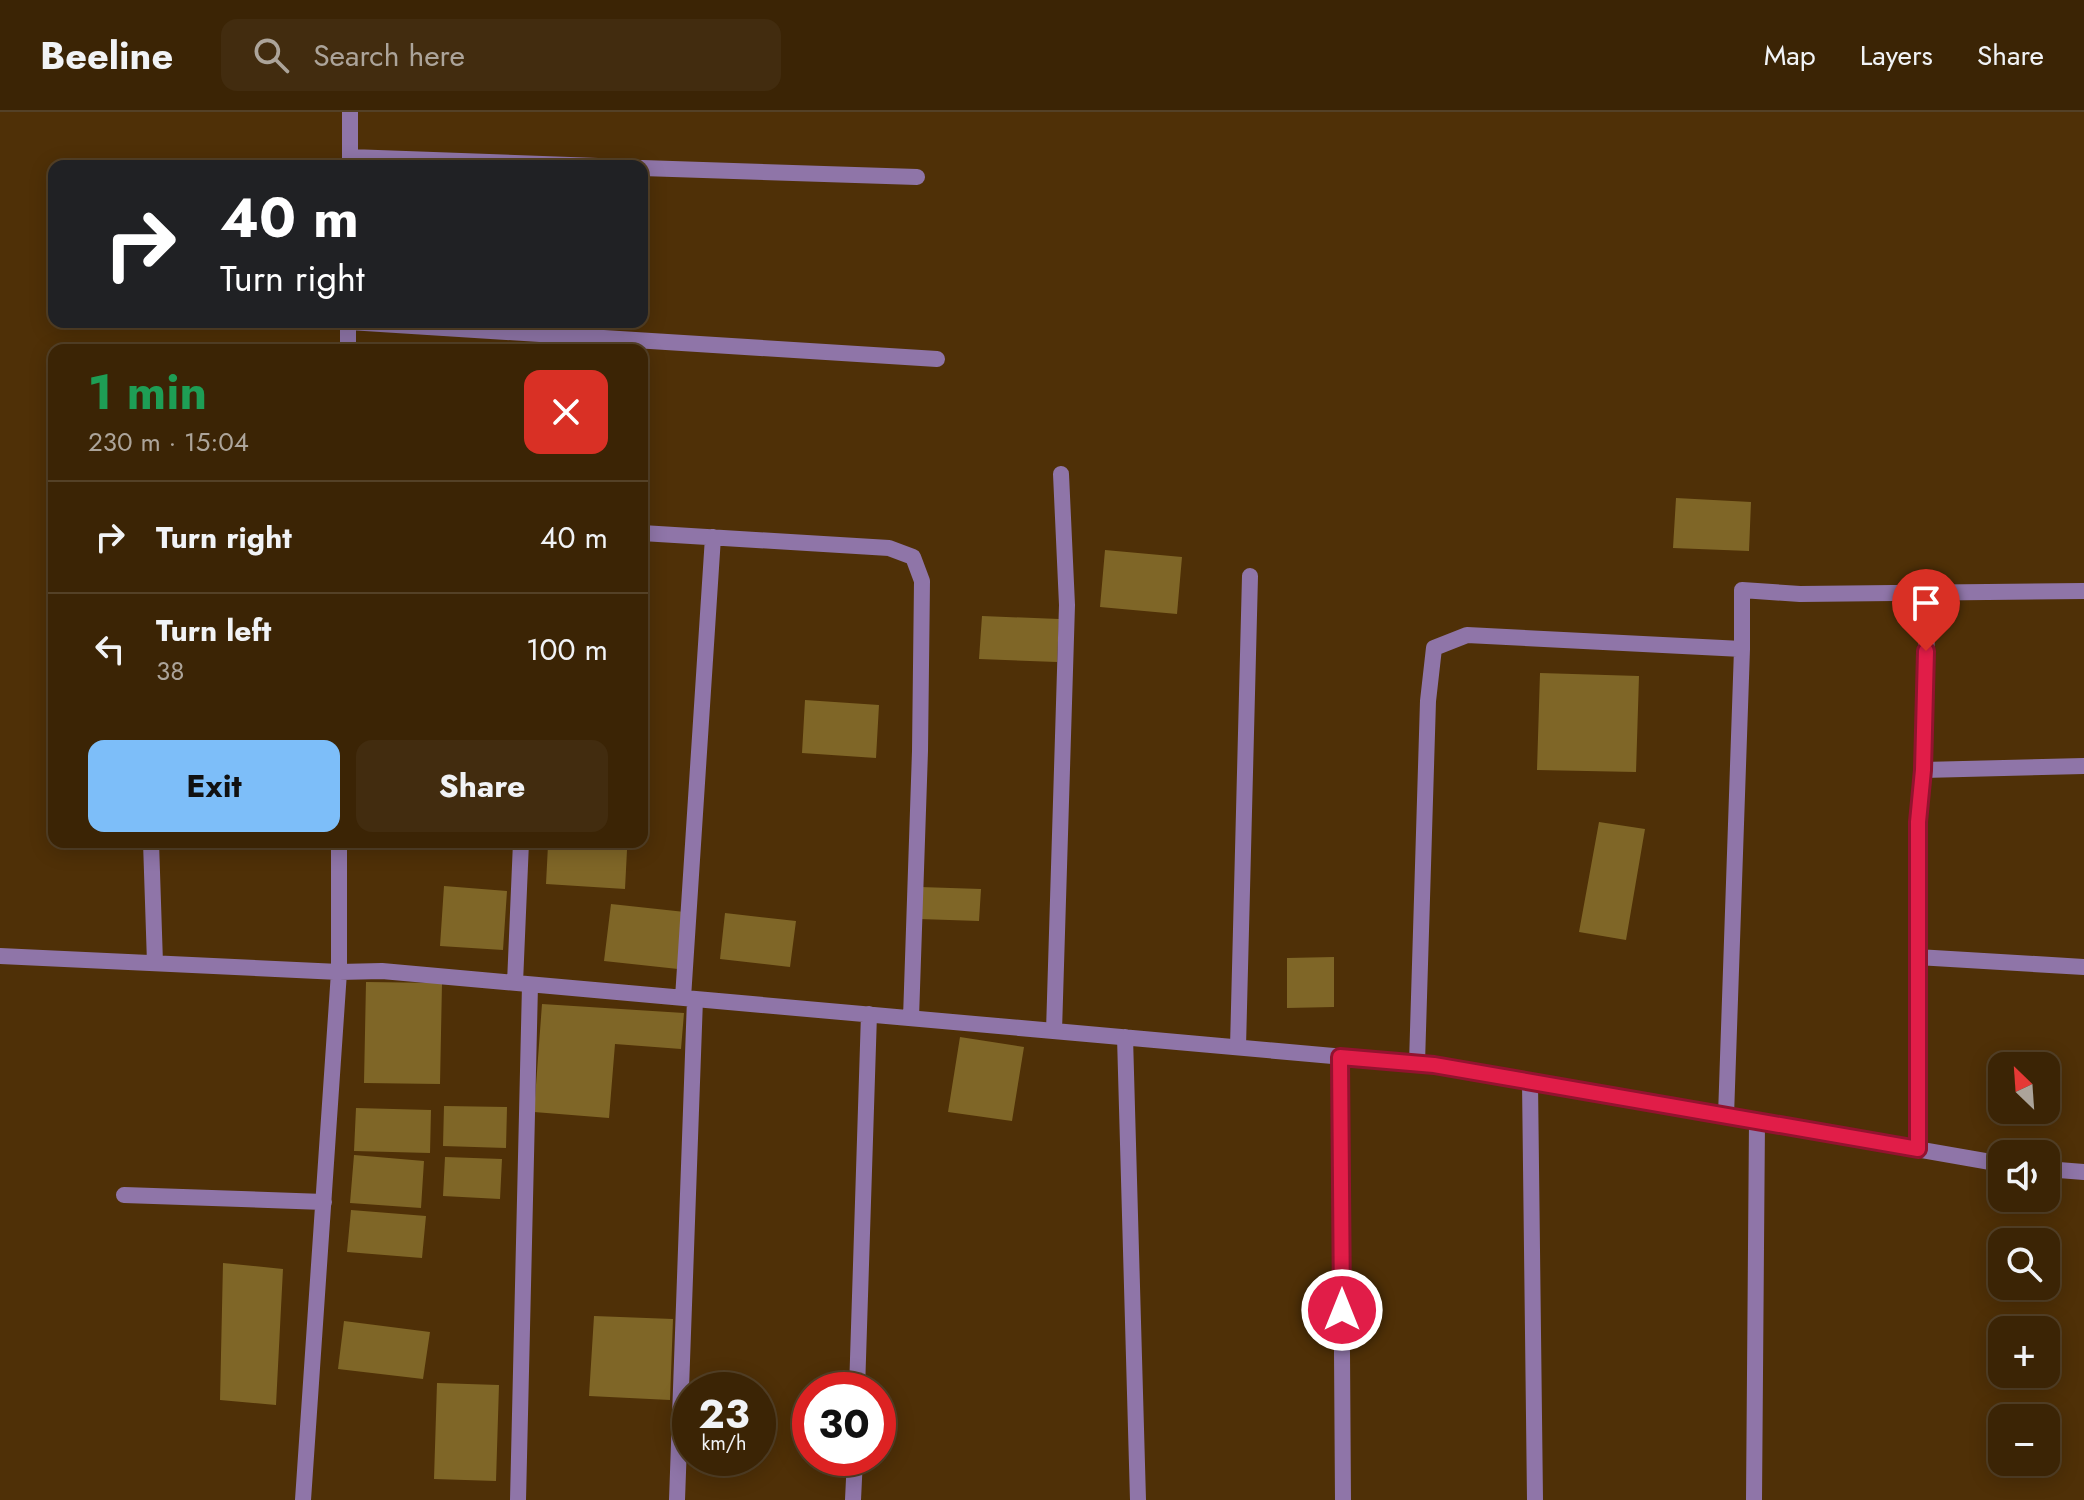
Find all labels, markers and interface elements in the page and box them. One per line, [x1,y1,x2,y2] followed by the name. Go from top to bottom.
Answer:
[221,19,781,91] search box
[40,28,173,83] text: Beeline
[249,33,293,77] icon: search
[313,34,465,77] text: Search here
[1764,35,1816,76] text: Map
[1860,35,1933,76] text: Layers
[1977,35,2044,76] text: Share
[220,177,359,258] text: 40 m
[88,192,192,296] icon: right
[220,252,365,304] text: Turn right
[88,358,207,427] text: 1 min
[524,370,608,454] button: close
[88,423,249,461] text: 230 m · 15:04
[88,515,132,559] icon: right
[156,516,292,559] text: Turn right
[540,516,608,559] text: 40 m
[1892,569,1960,651] pin
[1904,581,1948,625] icon: arrive
[156,609,271,652] text: Turn left
[88,627,132,671] icon: left
[526,628,608,671] text: 100 m
[156,652,184,690] text: 38
[88,740,340,832] button: Exit
[356,740,608,832] button: Share
[1988,1052,2060,1124] north arrow
[1988,1052,2060,1476] map controls
[1988,1140,2060,1212] button: sound
[1988,1228,2060,1300] button: search
[1300,1268,1384,1352] position arrow
[1988,1316,2060,1388] button: +
[792,1372,896,1476] speed limit sign: 30
[698,1385,750,1443] text: 23
[1988,1404,2060,1476] button: −
[701,1429,747,1458] text: km/h

